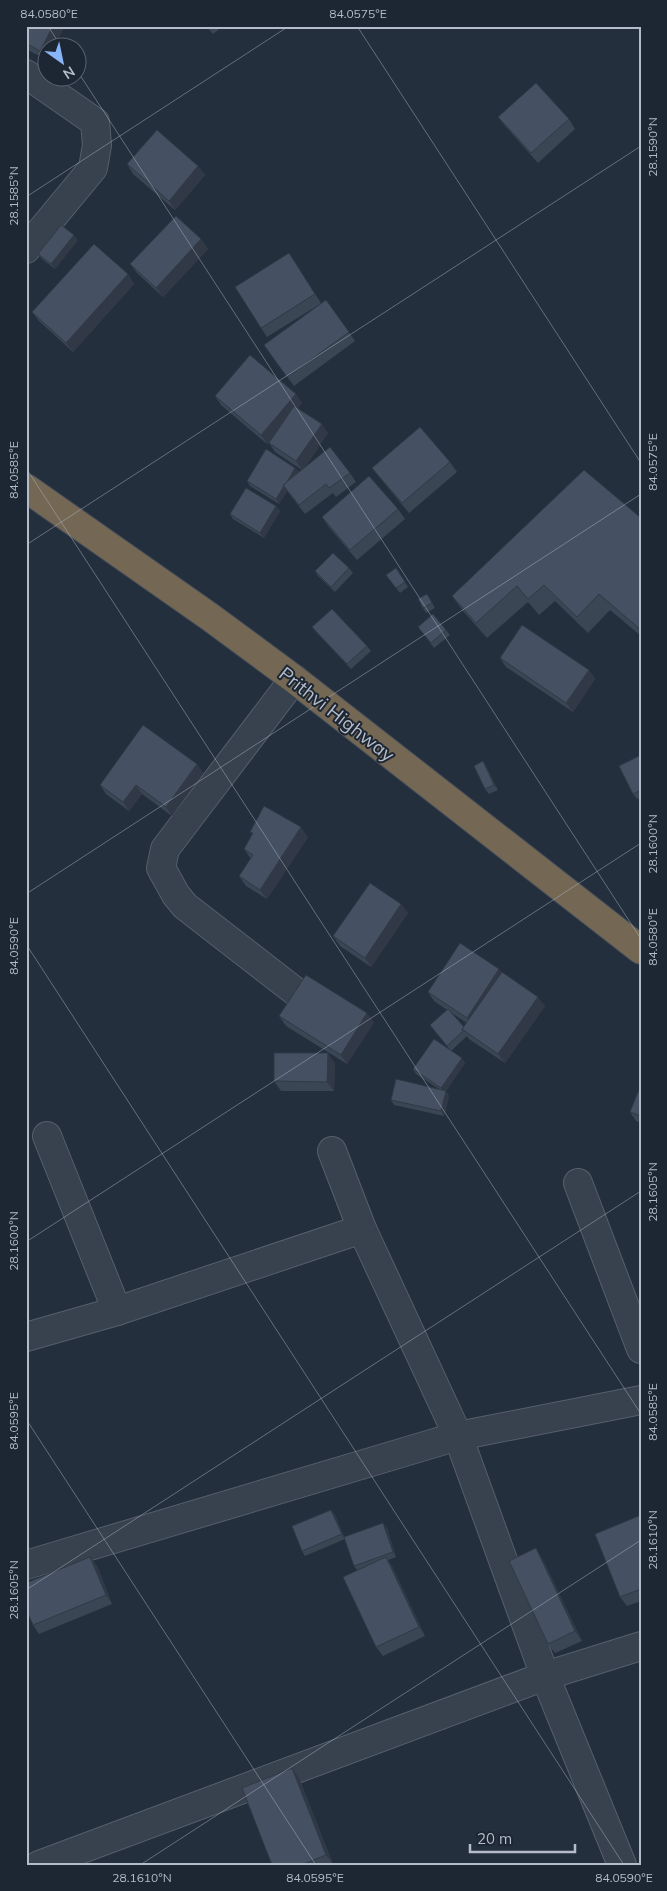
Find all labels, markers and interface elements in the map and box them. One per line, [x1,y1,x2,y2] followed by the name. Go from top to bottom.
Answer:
[20,6,78,21] text: 84.0580°E
[329,6,387,21] text: 84.0575°E
[38,38,88,88] north arrow
[60,62,78,83] text: N
[645,117,660,177] text: 28.1590°N
[6,166,21,226] text: 28.1585°N
[645,433,660,491] text: 84.0575°E
[6,441,21,499] text: 84.0585°E
[274,661,400,767] street label: Prithvi Highway
[645,814,660,874] text: 28.1600°N
[645,908,660,966] text: 84.0580°E
[6,917,21,975] text: 84.0590°E
[645,1162,660,1222] text: 28.1605°N
[6,1211,21,1271] text: 28.1600°N
[645,1383,660,1441] text: 84.0585°E
[6,1392,21,1450] text: 84.0595°E
[645,1510,660,1570] text: 28.1610°N
[6,1560,21,1620] text: 28.1605°N
[470,1821,574,1853] scale bar
[477,1829,512,1848] text: 20 m
[112,1870,172,1885] text: 28.1610°N
[286,1870,344,1885] text: 84.0595°E
[595,1870,653,1885] text: 84.0590°E

